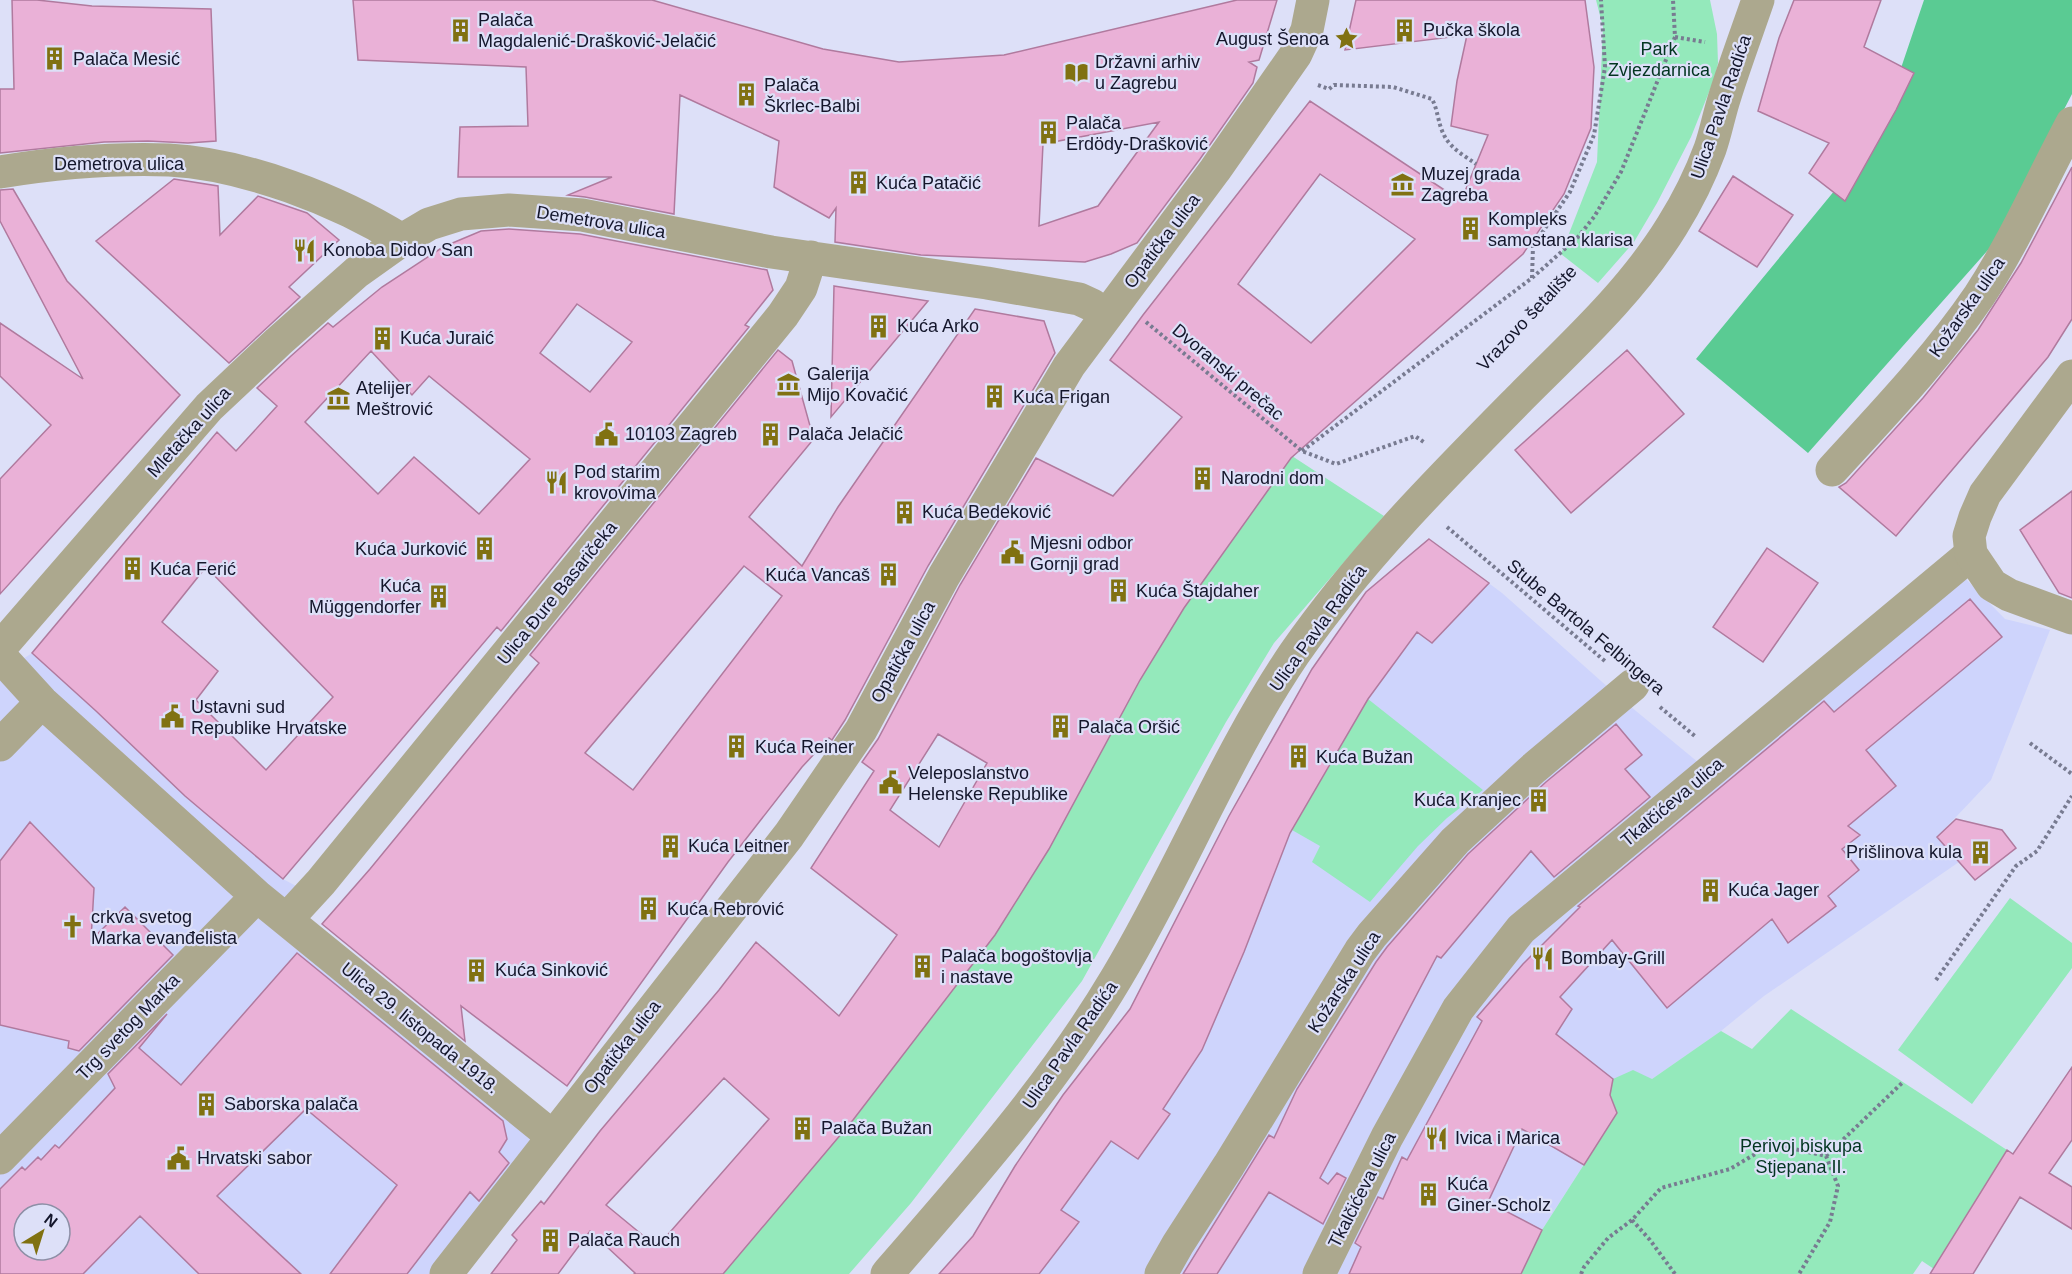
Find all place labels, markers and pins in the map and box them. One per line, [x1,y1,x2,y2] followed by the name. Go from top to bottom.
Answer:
[478,10,716,51] place label: Palača Magdalenić-Drašković-Jelačić
[447,17,473,43] building icon: Palača Magdalenić-Drašković-Jelačić
[1392,17,1418,43] building icon: Pučka škola
[1423,20,1521,40] place label: Pučka škola
[1334,26,1360,52] place icon: August Šenoa
[1216,28,1330,49] place label: August Šenoa
[42,46,68,72] building icon: Palača Mesić
[73,49,180,69] place label: Palača Mesić
[1095,52,1200,93] place label: Državni arhiv u Zagrebu
[1064,59,1090,85] library icon: Državni arhiv u Zagrebu
[764,75,860,116] place label: Palača Škrlec-Balbi
[733,82,759,108] building icon: Palača Škrlec-Balbi
[1066,113,1208,154] place label: Palača Erdödy-Drašković
[1035,120,1061,146] building icon: Palača Erdödy-Drašković
[1421,164,1521,205] place label: Muzej grada Zagreba
[845,170,871,196] building icon: Kuća Patačić
[1390,171,1416,197] museum icon: Muzej grada Zagreba
[876,173,981,193] place label: Kuća Patačić
[1488,209,1634,250] place label: Kompleks samostana klarisa
[1457,216,1483,242] building icon: Kompleks samostana klarisa
[292,237,318,263] restaurant icon: Konoba Didov San
[323,240,473,260] place label: Konoba Didov San
[866,313,892,339] building icon: Kuća Arko
[897,316,979,336] place label: Kuća Arko
[369,325,395,351] building icon: Kuća Juraić
[400,328,494,348] place label: Kuća Juraić
[807,364,908,405] place label: Galerija Mijo Kovačić
[776,371,802,397] museum icon: Galerija Mijo Kovačić
[356,378,433,419] place label: Atelijer Meštrović
[982,384,1008,410] building icon: Kuća Frigan
[325,385,351,411] museum icon: Atelijer Meštrović
[1013,387,1110,407] place label: Kuća Frigan
[594,421,620,447] public building icon: 10103 Zagreb
[757,421,783,447] building icon: Palača Jelačić
[625,424,737,444] place label: 10103 Zagreb
[788,424,903,444] place label: Palača Jelačić
[574,462,660,503] place label: Pod starim krovovima
[1190,465,1216,491] building icon: Narodni dom
[1221,468,1324,488] place label: Narodni dom
[543,469,569,495] restaurant icon: Pod starim krovovima
[891,499,917,525] building icon: Kuća Bedeković
[922,502,1051,522] place label: Kuća Bedeković
[1030,533,1133,574] place label: Mjesni odbor Gornji grad
[472,536,498,562] building icon: Kuća Jurković
[355,539,467,559] place label: Kuća Jurković
[999,540,1025,566] public building icon: Mjesni odbor Gornji grad
[119,556,145,582] building icon: Kuća Ferić
[150,559,236,579] place label: Kuća Ferić
[875,562,901,588] building icon: Kuća Vancaš
[765,565,870,585] place label: Kuća Vancaš
[309,576,422,617] place label: Kuća Müggendorfer
[1105,578,1131,604] building icon: Kuća Štajdaher
[1136,580,1259,601] place label: Kuća Štajdaher
[426,583,452,609] building icon: Kuća Müggendorfer
[191,697,347,738] place label: Ustavni sud Republike Hrvatske
[160,704,186,730] public building icon: Ustavni sud Republike Hrvatske
[1047,714,1073,740] building icon: Palača Oršić
[1078,717,1180,737] place label: Palača Oršić
[724,734,750,760] building icon: Kuća Reiner
[755,737,854,757] place label: Kuća Reiner
[1285,744,1311,770] building icon: Kuća Bužan
[1316,747,1413,767] place label: Kuća Bužan
[908,763,1068,804] place label: Veleposlanstvo Helenske Republike
[877,770,903,796] public building icon: Veleposlanstvo Helenske Republike
[1526,787,1552,813] building icon: Kuća Kranjec
[1414,790,1521,810] place label: Kuća Kranjec
[657,833,683,859] building icon: Kuća Leitner
[688,836,789,856] place label: Kuća Leitner
[1967,839,1993,865] building icon: Prišlinova kula
[1846,842,1963,862] place label: Prišlinova kula
[1697,877,1723,903] building icon: Kuća Jager
[1728,880,1819,900] place label: Kuća Jager
[636,896,662,922] building icon: Kuća Rebrović
[667,899,784,919] place label: Kuća Rebrović
[91,907,238,948] place label: crkva svetog Marka evanđelista
[60,914,86,940] church icon: crkva svetog Marka evanđelista
[1530,945,1556,971] restaurant icon: Bombay-Grill
[941,946,1093,987] place label: Palača bogoštovlja i nastave
[1561,948,1665,968] place label: Bombay-Grill
[910,953,936,979] building icon: Palača bogoštovlja i nastave
[464,957,490,983] building icon: Kuća Sinković
[495,960,608,980] place label: Kuća Sinković
[193,1091,219,1117] building icon: Saborska palača
[224,1094,359,1114] place label: Saborska palača
[790,1115,816,1141] building icon: Palača Bužan
[821,1118,932,1138] place label: Palača Bužan
[1424,1125,1450,1151] restaurant icon: Ivica i Marica
[1455,1128,1561,1148] place label: Ivica i Marica
[166,1145,192,1171] public building icon: Hrvatski sabor
[197,1148,312,1168] place label: Hrvatski sabor
[1447,1174,1551,1215] place label: Kuća Giner-Scholz
[1416,1181,1442,1207] building icon: Kuća Giner-Scholz
[537,1227,563,1253] building icon: Palača Rauch
[568,1230,680,1250] place label: Palača Rauch

